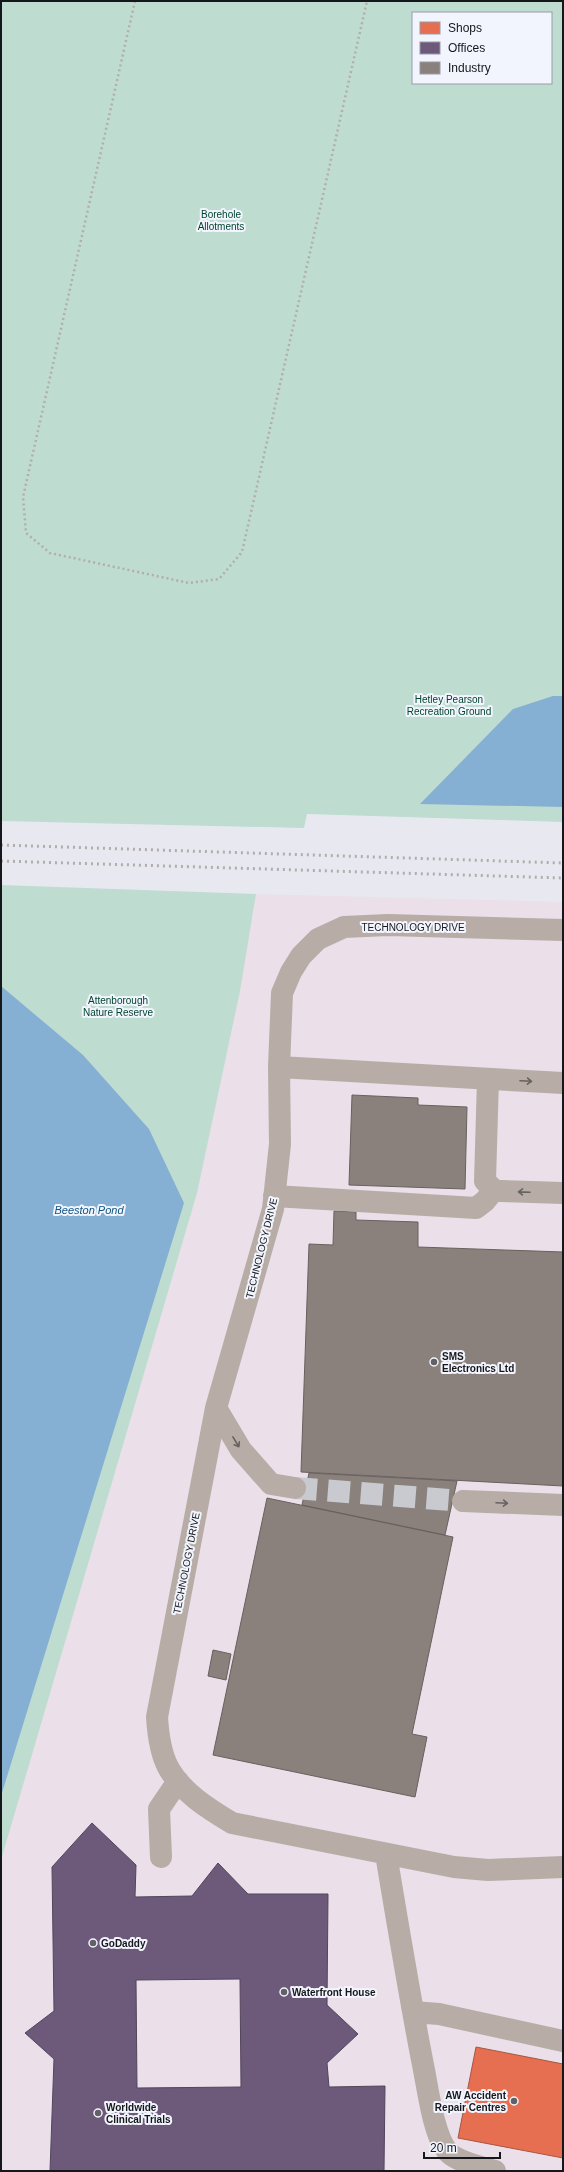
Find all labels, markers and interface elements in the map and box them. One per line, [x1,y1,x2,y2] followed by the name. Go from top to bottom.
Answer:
[412,12,552,84] legend
[448,21,482,35] text: Shops
[448,41,485,55] text: Offices
[448,61,491,75] text: Industry
[198,209,244,232] park label: Borehole Allotments
[407,694,491,717] park label: Hetley Pearson Recreation Ground
[361,922,465,933] street label: TECHNOLOGY DRIVE
[83,995,153,1018] park label: Attenborough Nature Reserve
[519,1078,532,1085] one-way arrow
[518,1188,531,1196] one-way arrow
[244,1196,279,1300] street label: TECHNOLOGY DRIVE
[54,1204,124,1216] water label: Beeston Pond
[442,1351,514,1374] place label: SMS Electronics Ltd
[429,1357,439,1367] marker: SMS Electronics Ltd
[232,1436,240,1447] one-way arrow
[495,1499,508,1506] one-way arrow
[171,1511,202,1615] street label: TECHNOLOGY DRIVE
[88,1938,98,1948] marker: GoDaddy
[101,1938,146,1949] place label: GoDaddy
[279,1987,289,1997] marker: Waterfront House
[292,1987,376,1998] place label: Waterfront House
[435,2090,507,2113] place label: AW Accident Repair Centres
[509,2096,519,2106] marker: AW Accident Repair Centres
[106,2102,171,2125] place label: Worldwide Clinical Trials
[93,2108,103,2118] marker: Worldwide Clinical Trials
[424,2134,500,2160] scale bar
[430,2141,457,2155] text: 20 m

